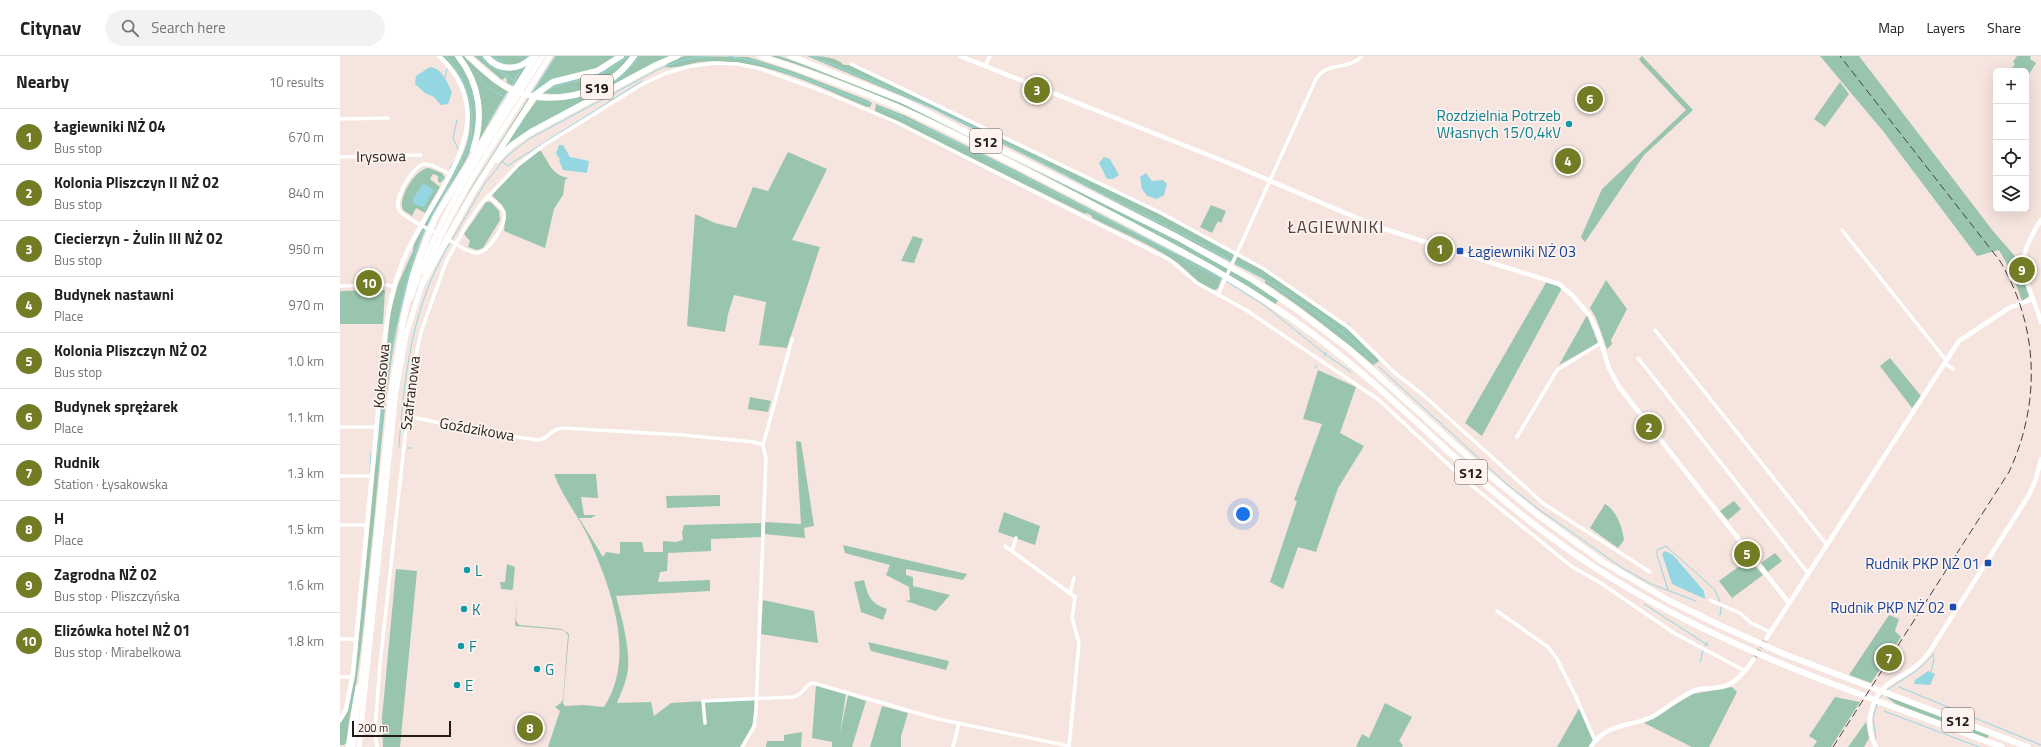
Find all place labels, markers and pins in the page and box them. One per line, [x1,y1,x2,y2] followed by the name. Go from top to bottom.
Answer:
[1024,75,1050,105] pin: 3
[1577,84,1603,114] pin: 6
[1437,104,1561,144] place label: Rozdzielnia Potrzeb Własnych 15/0,4kV
[1564,119,1574,129] marker: Rozdzielnia Potrzeb Własnych 15/0,4kV
[1555,146,1581,176] pin: 4
[1427,234,1453,264] pin: 1
[1467,240,1576,263] place label: Łagiewniki NŻ 03
[1455,246,1465,256] marker: Łagiewniki NŻ 03
[2009,255,2035,285] pin: 9
[356,268,382,298] pin: 10
[1636,412,1662,442] pin: 2
[1734,539,1760,569] pin: 5
[1865,552,1980,575] place label: Rudnik PKP NŻ 01
[1983,558,1993,568] marker: Rudnik PKP NŻ 01
[475,559,482,582] place label: L
[462,565,472,575] marker: L
[1830,596,1945,619] place label: Rudnik PKP NŻ 02
[472,598,481,621] place label: K
[1948,602,1958,612] marker: Rudnik PKP NŻ 02
[459,604,469,614] marker: K
[469,635,477,658] place label: F
[456,641,466,651] marker: F
[1876,643,1902,673] pin: 7
[545,658,554,681] place label: G
[532,664,542,674] marker: G
[465,674,473,697] place label: E
[452,680,462,690] marker: E
[517,713,543,743] pin: 8

